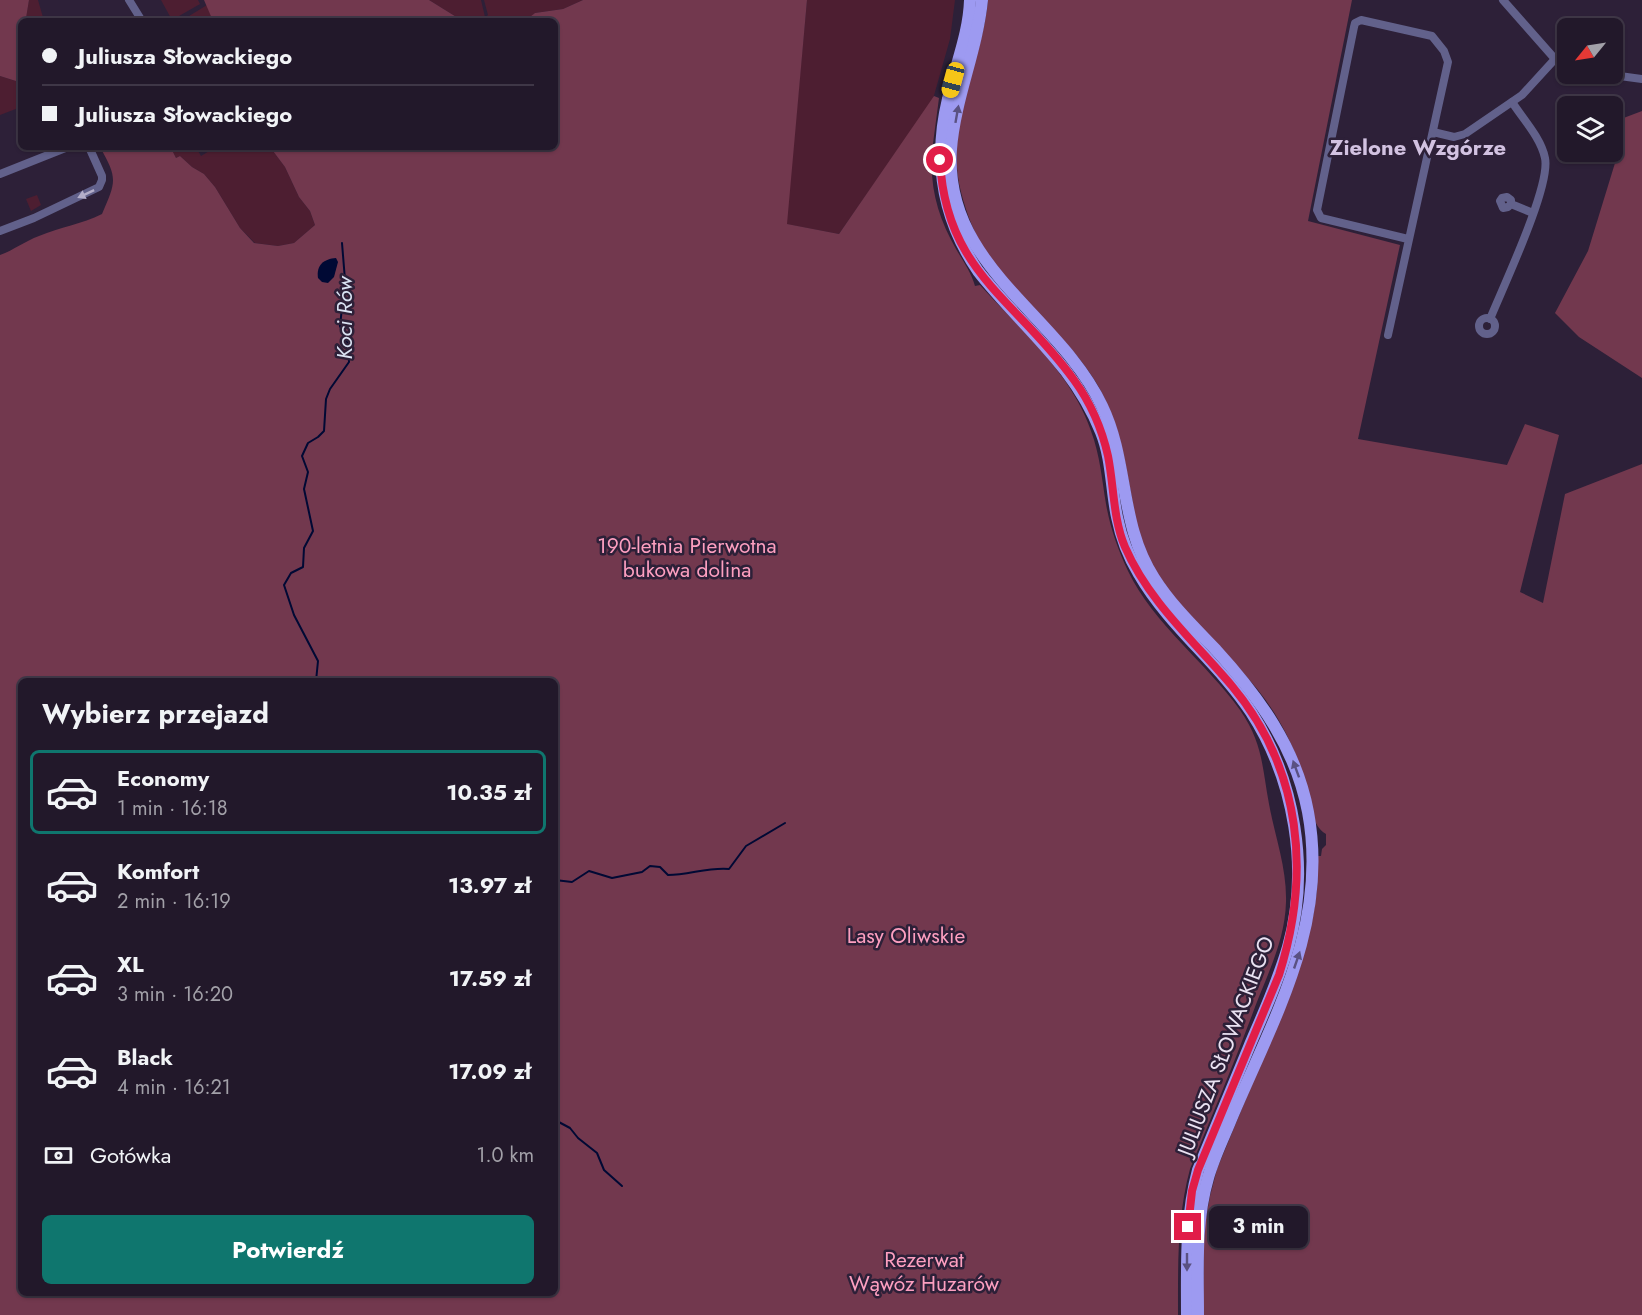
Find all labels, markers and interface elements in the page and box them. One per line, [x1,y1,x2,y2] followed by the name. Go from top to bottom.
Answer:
[1557,18,1623,84] north arrow
[1557,18,1623,162] map controls
[78,40,292,72] text: Juliusza Słowackiego
[940,60,966,100] car
[1557,96,1623,162] button: layers
[78,98,292,130] text: Juliusza Słowackiego
[953,105,962,124] one-way arrow
[1330,131,1506,163] district label: Zielone Wzgórze
[926,146,953,173] route start
[77,189,95,199] one-way arrow
[328,275,360,360] water label: Koci Rów
[597,531,777,585] park label: 190-letnia Pierwotna bukowa dolina
[42,694,269,733] text: Wybierz przejazd
[1290,760,1300,778] one-way arrow
[117,762,209,794] text: Economy
[45,765,99,819] icon: car
[446,776,531,808] text: 10.35 zł
[117,794,228,823] text: 1 min · 16:18
[117,855,199,887] text: Komfort
[45,858,99,912] icon: car
[448,869,531,901] text: 13.97 zł
[117,887,231,916] text: 2 min · 16:19
[847,921,965,951] park label: Lasy Oliwskie
[1169,932,1282,1163] street label: JULIUSZA SŁOWACKIEGO
[117,948,144,980] text: XL
[45,951,99,1005] icon: car
[1292,951,1302,969] one-way arrow
[449,962,531,994] text: 17.59 zł
[117,980,233,1009] text: 3 min · 16:20
[117,1041,173,1073] text: Black
[45,1044,99,1098] icon: car
[448,1055,531,1087] text: 17.09 zł
[117,1073,231,1102] text: 4 min · 16:21
[42,1139,75,1172] icon: cash
[90,1139,171,1171] text: Gotówka
[477,1141,534,1170] text: 1.0 km
[1209,1206,1308,1248] callout: 3 min
[1233,1212,1284,1241] text: 3 min
[1174,1213,1201,1240] route end
[42,1215,534,1284] button: Potwierdź
[849,1245,1000,1299] park label: Rezerwat Wąwóz Huzarów
[1182,1253,1192,1272] one-way arrow

